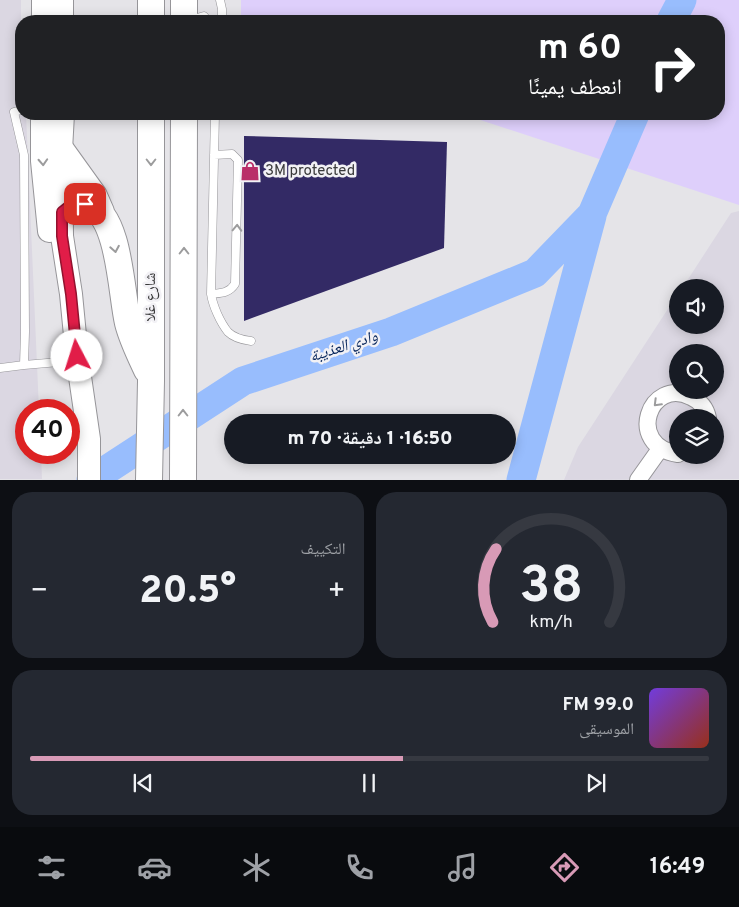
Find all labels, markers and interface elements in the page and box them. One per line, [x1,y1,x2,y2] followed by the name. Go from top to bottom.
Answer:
[538,27,622,71] text: 60 m
[640,35,705,100] icon: right
[528,75,622,102] text: انعطف يمينًا
[37,159,48,167] one-way arrow
[146,159,156,167] one-way arrow
[239,160,261,182] shop icon: 3M protected
[265,162,355,181] place label: 3M protected
[64,183,106,225] pin
[71,190,99,218] icon: arrive
[231,223,242,231] one-way arrow
[110,244,120,253] one-way arrow
[178,247,189,255] one-way arrow
[142,272,161,321] street label: شارع غلا
[669,279,724,464] map controls
[669,279,724,334] button: sound
[307,326,381,368] water label: وادي العذيبة
[50,329,102,381] position arrow
[669,344,724,399] button: search
[654,397,663,406] one-way arrow
[15,399,80,464] speed limit sign: 40
[178,409,188,417] one-way arrow
[669,409,724,464] button: layers
[287,427,453,451] text: 16:50 · 1 دقيقة · 70 m
[301,540,346,560] text: التكييف
[519,555,583,621] text: 38
[139,568,236,617] text: 20.5°
[30,574,48,610] text: −
[327,574,346,610] text: +
[530,611,573,634] text: km/h
[562,693,634,717] text: 99.0 FM
[579,720,634,740] text: الموسيقى
[129,769,157,797] icon: previous
[355,769,383,797] icon: pause
[582,769,610,797] icon: next
[34,850,69,885] icon: filters
[137,850,172,885] icon: car
[239,850,274,885] icon: climate
[342,850,377,885] icon: phone
[445,850,480,885] icon: music
[547,850,582,885] icon: directions
[650,854,705,881] text: 16:49

